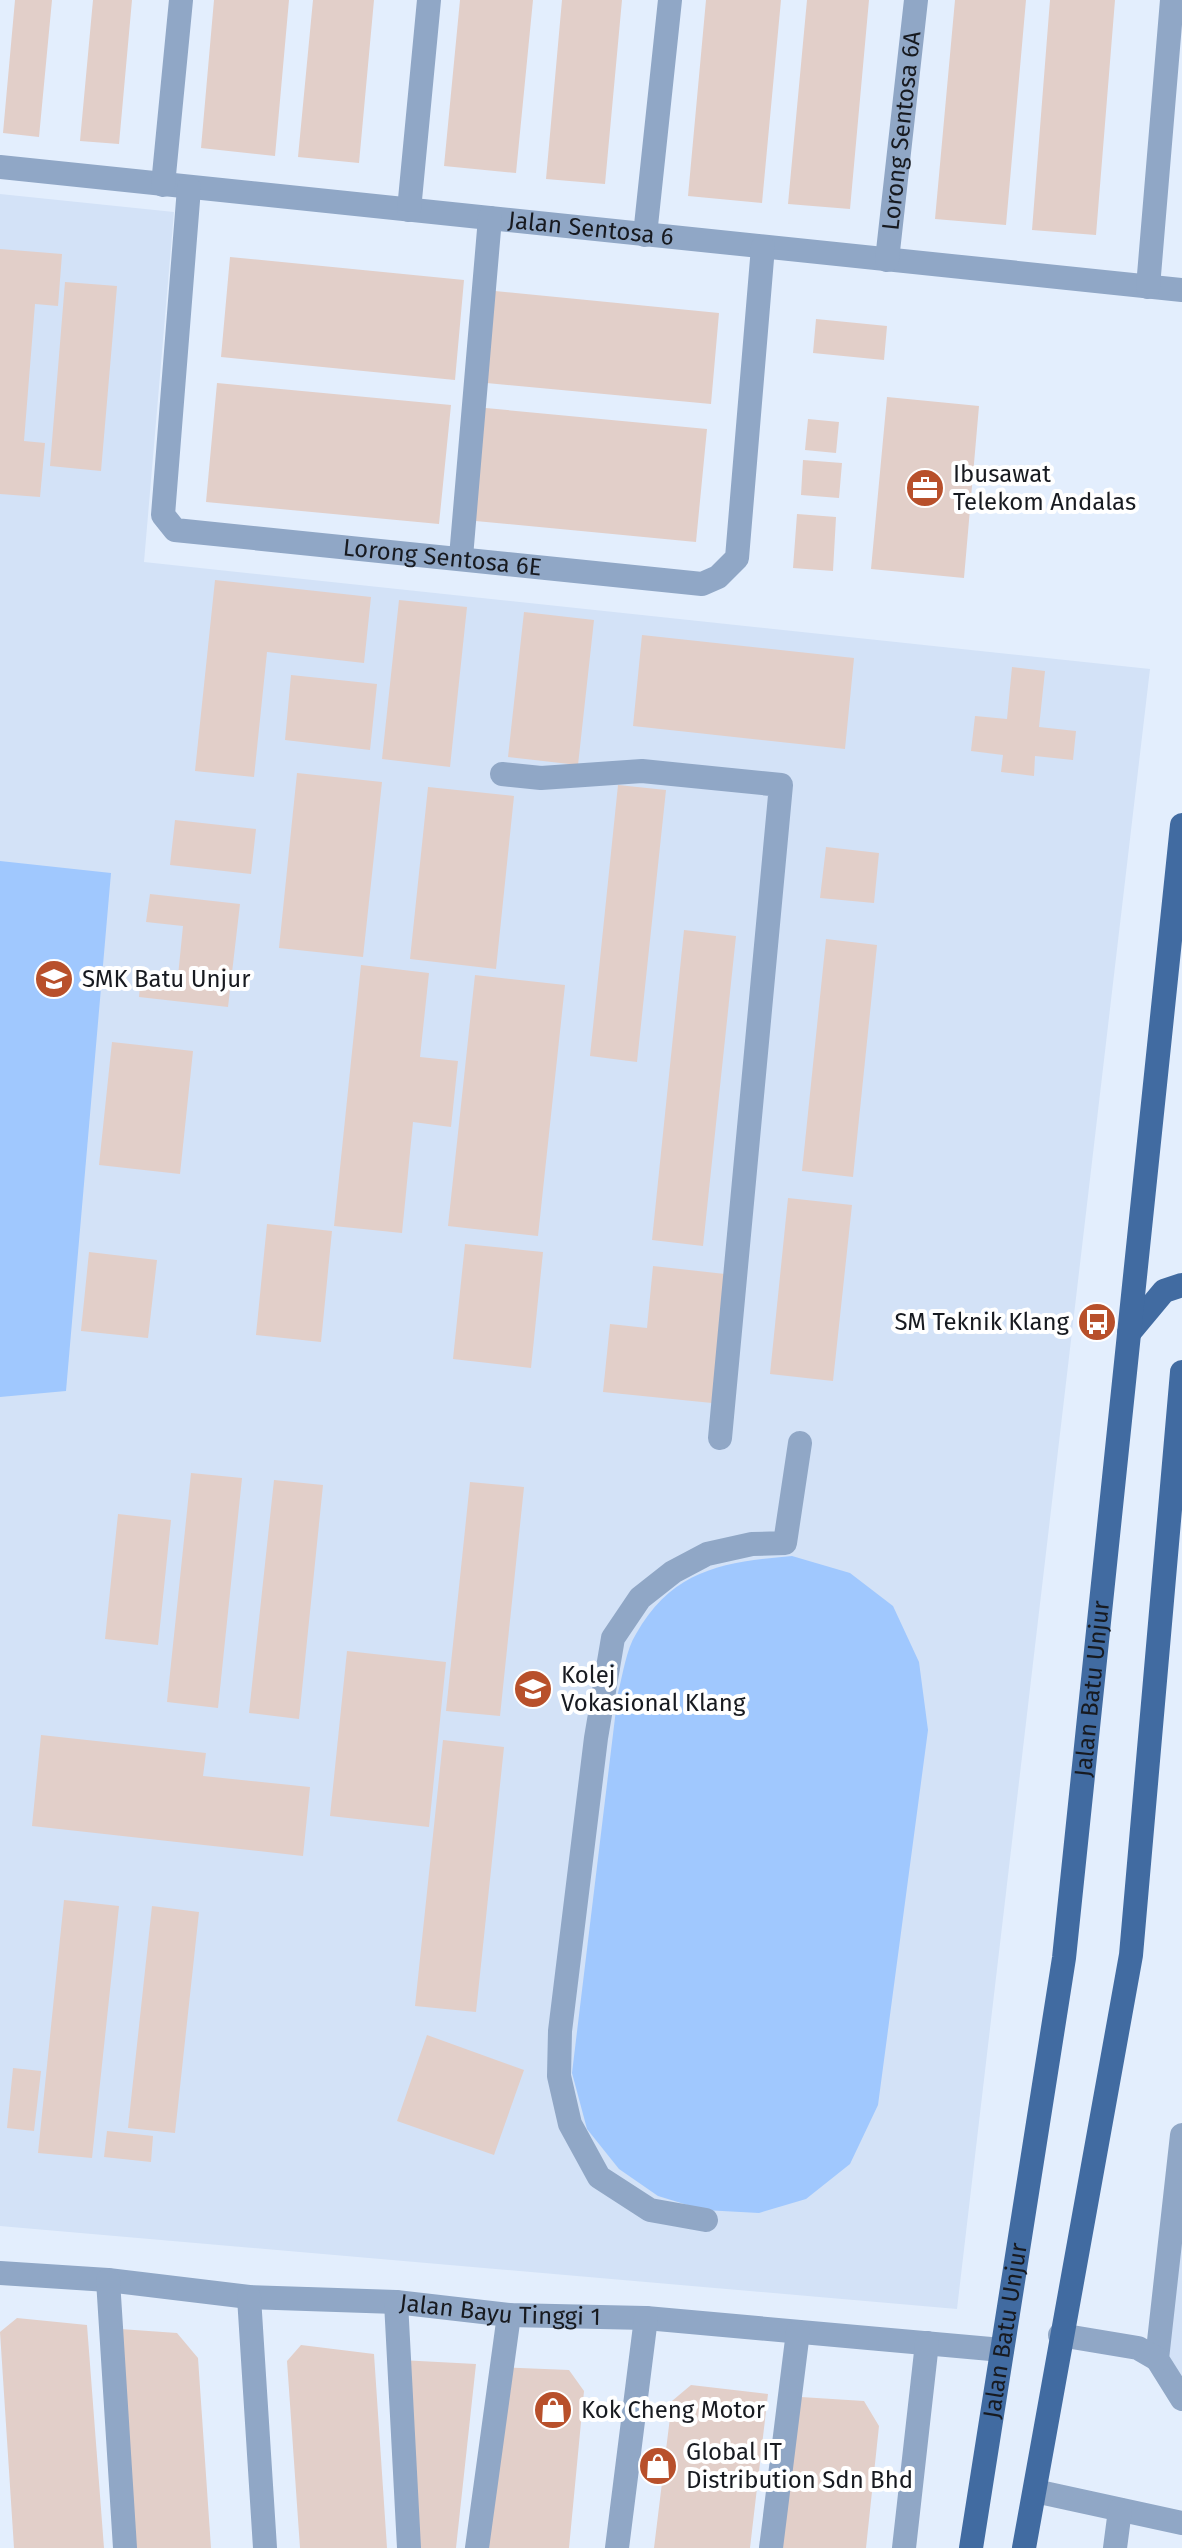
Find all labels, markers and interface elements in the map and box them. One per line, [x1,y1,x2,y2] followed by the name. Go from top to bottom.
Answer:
[876,29,926,232] street label: Lorong Sentosa 6A
[507,206,675,251] street label: Jalan Sentosa 6
[953,460,1136,516] place label: Ibusawat Telekom Andalas
[904,467,946,509] office icon: Ibusawat Telekom Andalas
[342,533,543,581] street label: Lorong Sentosa 6E
[33,958,75,1000] school or university icon: SMK Batu Unjur
[82,965,251,993] place label: SMK Batu Unjur
[1076,1301,1118,1343] bus stop icon: SM Teknik Klang
[895,1308,1070,1336] place label: SM Teknik Klang
[1069,1598,1115,1778] street label: Jalan Batu Unjur
[561,1661,746,1717] place label: Kolej Vokasional Klang
[512,1668,554,1710] school or university icon: Kolej Vokasional Klang
[978,2240,1033,2420] street label: Jalan Batu Unjur
[398,2289,601,2331] street label: Jalan Bayu Tinggi 1
[532,2389,574,2431] shop icon: Kok Cheng Motor
[581,2396,766,2424] place label: Kok Cheng Motor
[686,2438,913,2494] place label: Global IT Distribution Sdn Bhd
[637,2445,679,2487] shop icon: Global IT Distribution Sdn Bhd

